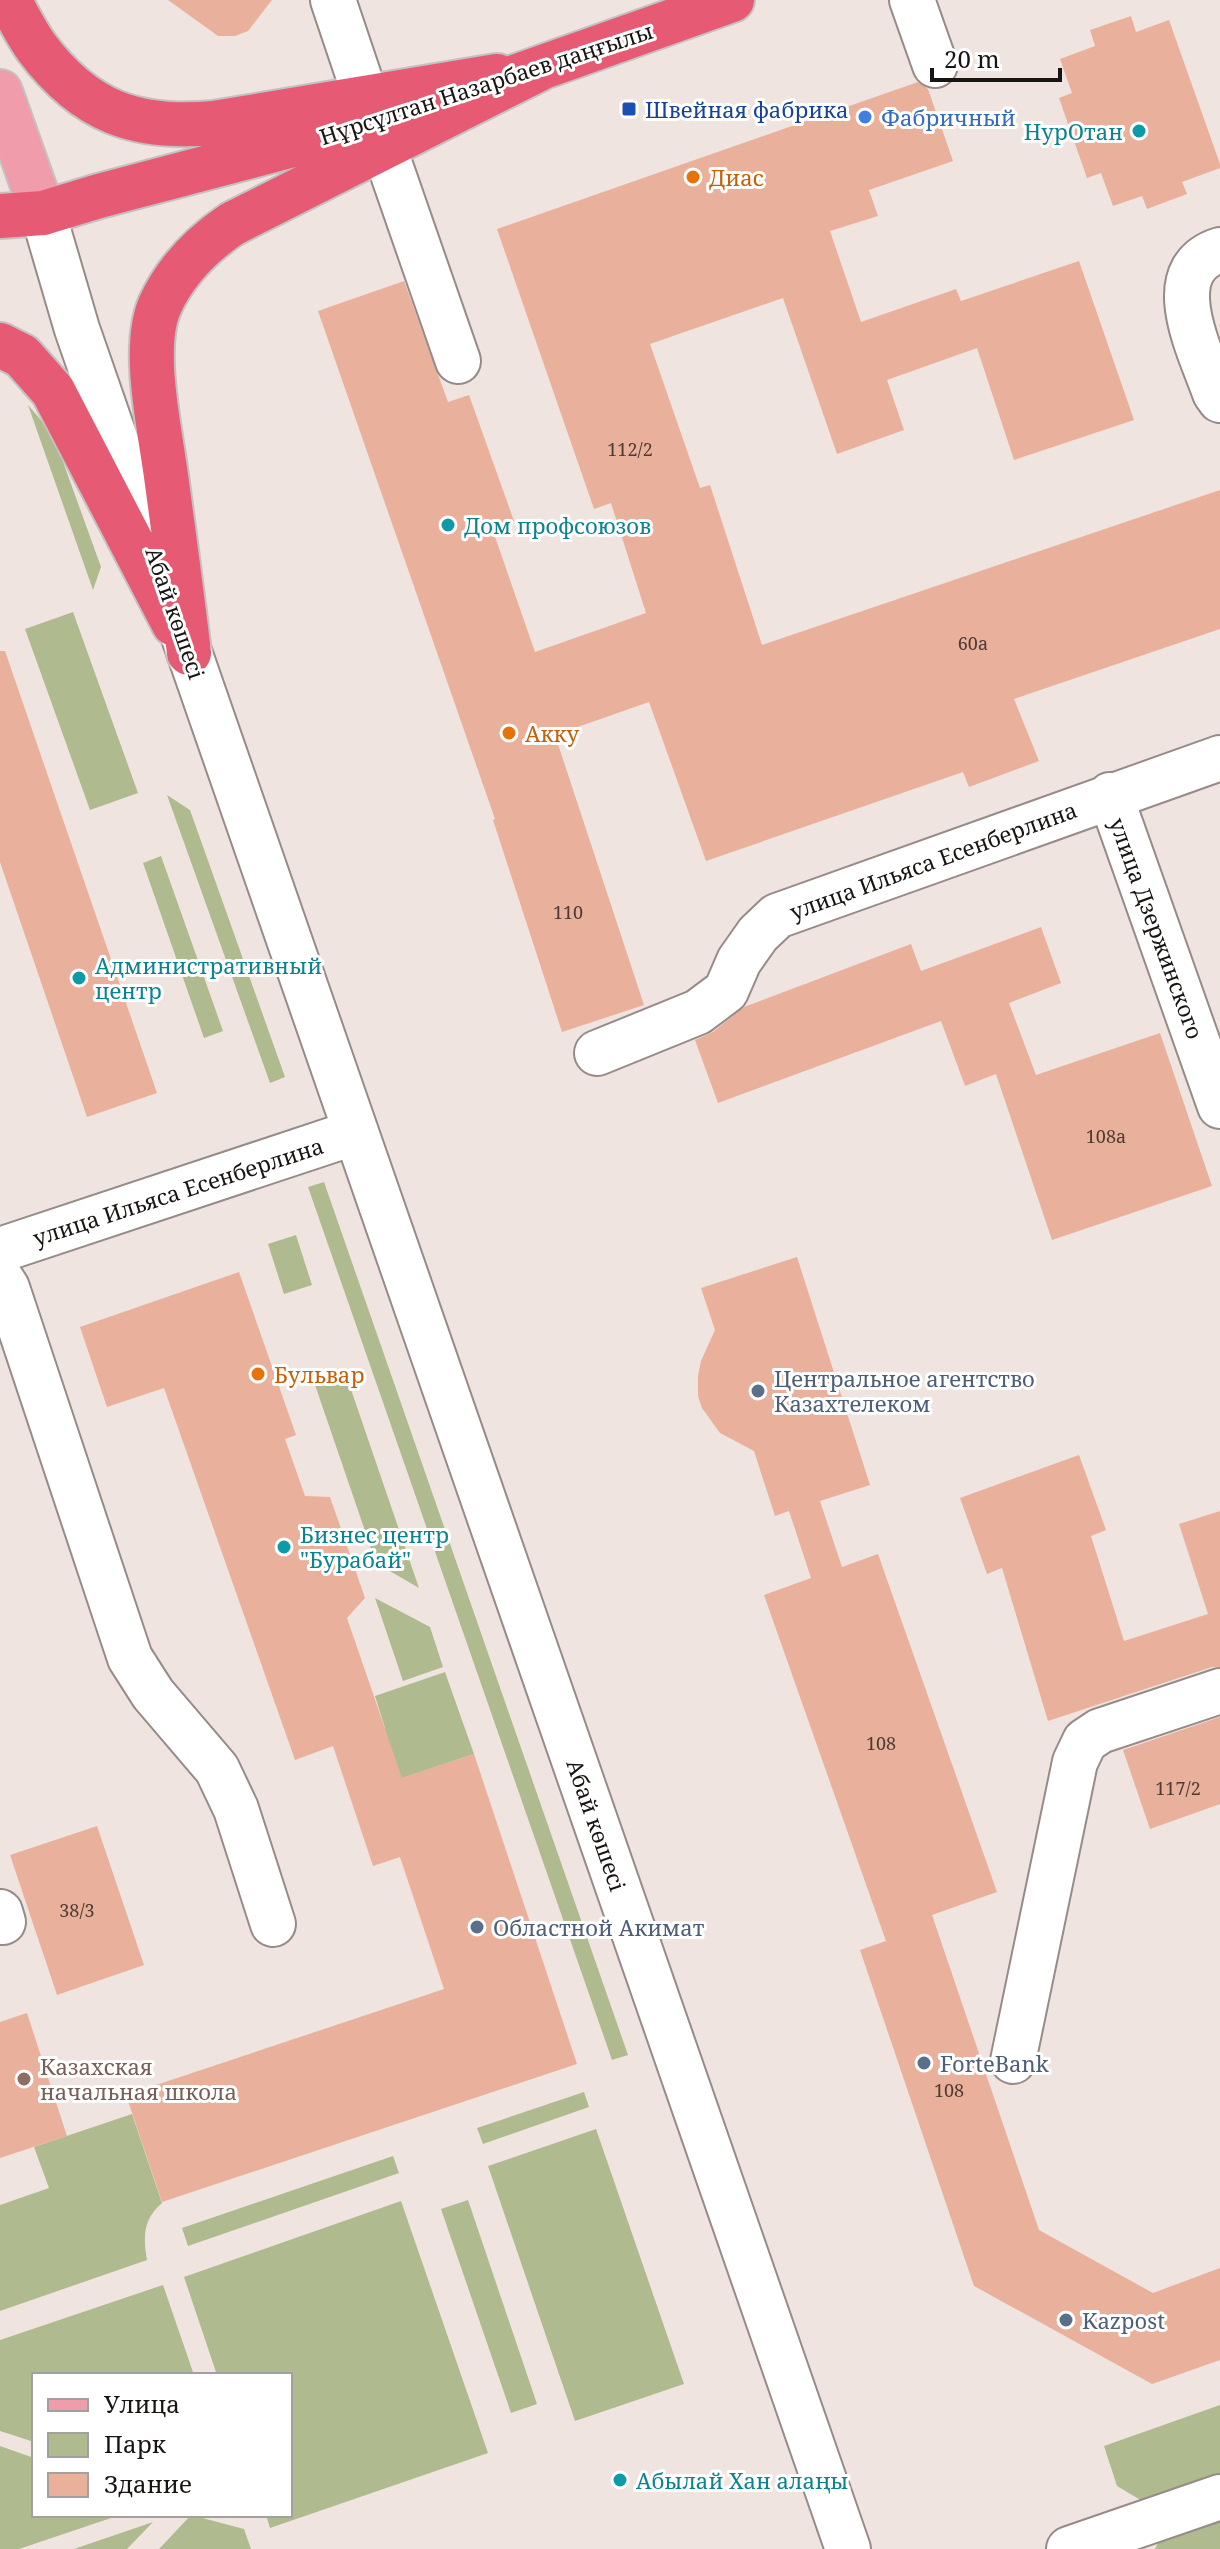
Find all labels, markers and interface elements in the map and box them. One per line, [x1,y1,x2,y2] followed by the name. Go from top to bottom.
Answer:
[315,15,657,151] street label: Нұрсұлтан Назарбаев даңғылы
[932,32,1060,82] scale bar
[944,42,1000,75] text: 20 m
[645,94,849,124] place label: Швейная фабрика
[620,100,638,118] marker: Швейная фабрика
[881,102,1016,132] place label: Фабричный
[856,108,874,126] marker: Фабричный
[1024,116,1123,146] place label: НурОтан
[1130,122,1148,140] marker: НурОтан
[709,162,764,192] place label: Диас
[684,168,702,186] marker: Диас
[607,437,653,461] house number: 112/2
[464,510,651,540] place label: Дом профсоюзов
[439,516,457,534] marker: Дом профсоюзов
[139,543,213,683] street label: Абай көшесі
[958,631,988,655] house number: 60а
[525,718,580,748] place label: Акку
[500,724,518,742] marker: Акку
[785,794,1081,926] street label: улица Ильяса Есенберлина
[1103,813,1211,1043] street label: улица Дзержинского
[553,900,583,924] house number: 110
[95,950,322,1005] place label: Административный центр
[70,969,88,987] marker: Административный центр
[1086,1124,1126,1148] house number: 108а
[29,1130,327,1252] street label: улица Ильяса Есенберлина
[274,1359,364,1389] place label: Бульвар
[774,1363,1035,1418] place label: Центральное агентство Казахтелеком
[249,1365,267,1383] marker: Бульвар
[749,1382,767,1400] marker: Центральное агентство Казахтелеком
[300,1519,449,1574] place label: Бизнес центр "Бурабай"
[275,1538,293,1556] marker: Бизнес центр "Бурабай"
[866,1731,896,1755] house number: 108
[560,1755,634,1895] street label: Абай көшесі
[1155,1776,1201,1800] house number: 117/2
[59,1898,95,1922] house number: 38/3
[493,1912,705,1942] place label: Областной Акимат
[468,1918,486,1936] marker: Областной Акимат
[940,2048,1049,2078] place label: ForteBank
[40,2051,237,2106] place label: Казахская начальная школа
[915,2054,933,2072] marker: ForteBank
[15,2070,33,2088] marker: Казахская начальная школа
[934,2078,964,2102] house number: 108
[1082,2305,1165,2335] place label: Kazpost
[1057,2311,1075,2329] marker: Kazpost
[32,2373,292,2517] legend
[104,2387,180,2420] text: Улица
[104,2427,167,2460] text: Парк
[636,2465,848,2495] place label: Абылай Хан алаңы
[104,2467,192,2500] text: Здание
[611,2471,629,2489] marker: Абылай Хан алаңы

